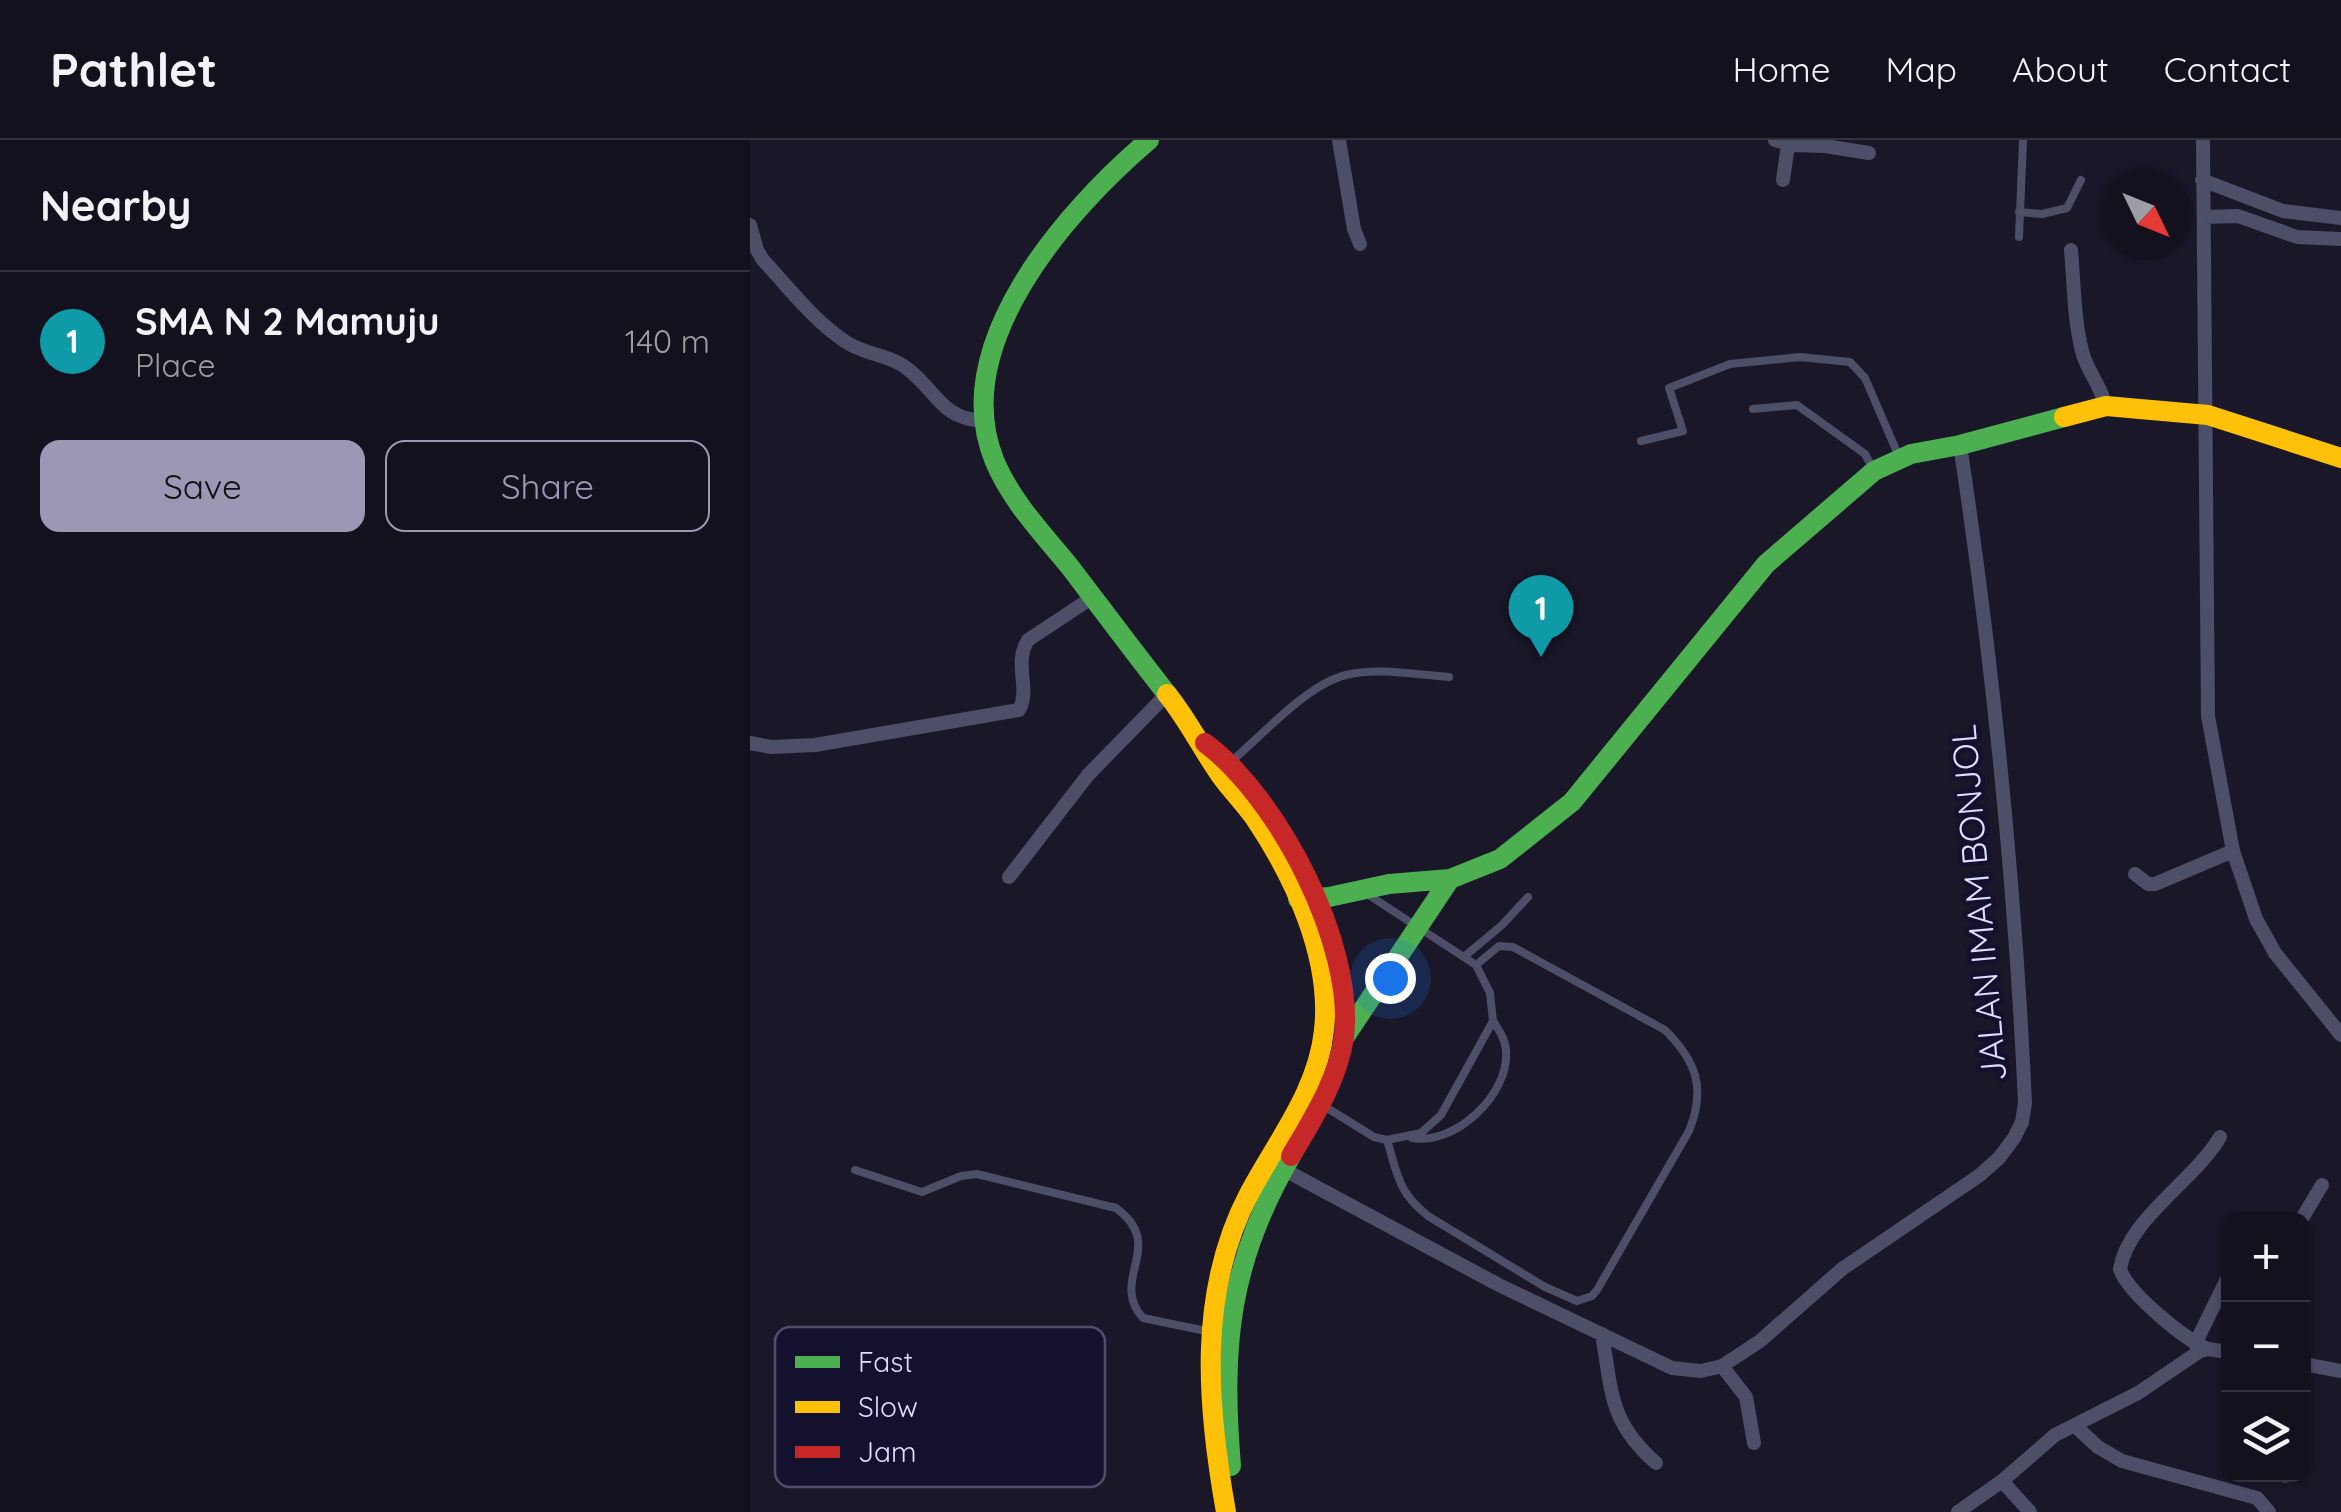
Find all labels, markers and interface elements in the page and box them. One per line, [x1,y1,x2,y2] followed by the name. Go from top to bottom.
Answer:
[50,39,217,99] text: Pathlet
[1733,47,1831,91] text: Home
[1886,47,1957,91] text: Map
[2012,47,2109,91] text: About
[2164,47,2291,91] text: Contact
[2101,170,2191,260] north arrow
[40,179,191,232] text: Nearby
[135,297,440,345] text: SMA N 2 Mamuju
[66,321,79,361] text: 1
[625,321,710,361] text: 140 m
[135,345,215,385] text: Place
[40,440,365,532] button: Save
[385,440,710,532] button: Share
[1508,574,1574,657] pin: 1
[1940,723,2016,1083] street label: JALAN IMAM BONJOL
[1365,953,1416,1004] your location
[2221,1212,2311,1482] map controls
[2221,1212,2311,1302] button: +
[2221,1302,2311,1392] button: −
[775,1327,1105,1487] legend
[858,1344,913,1379] text: Fast
[858,1389,918,1424] text: Slow
[2221,1392,2311,1482] button: layers
[858,1434,917,1469] text: Jam

